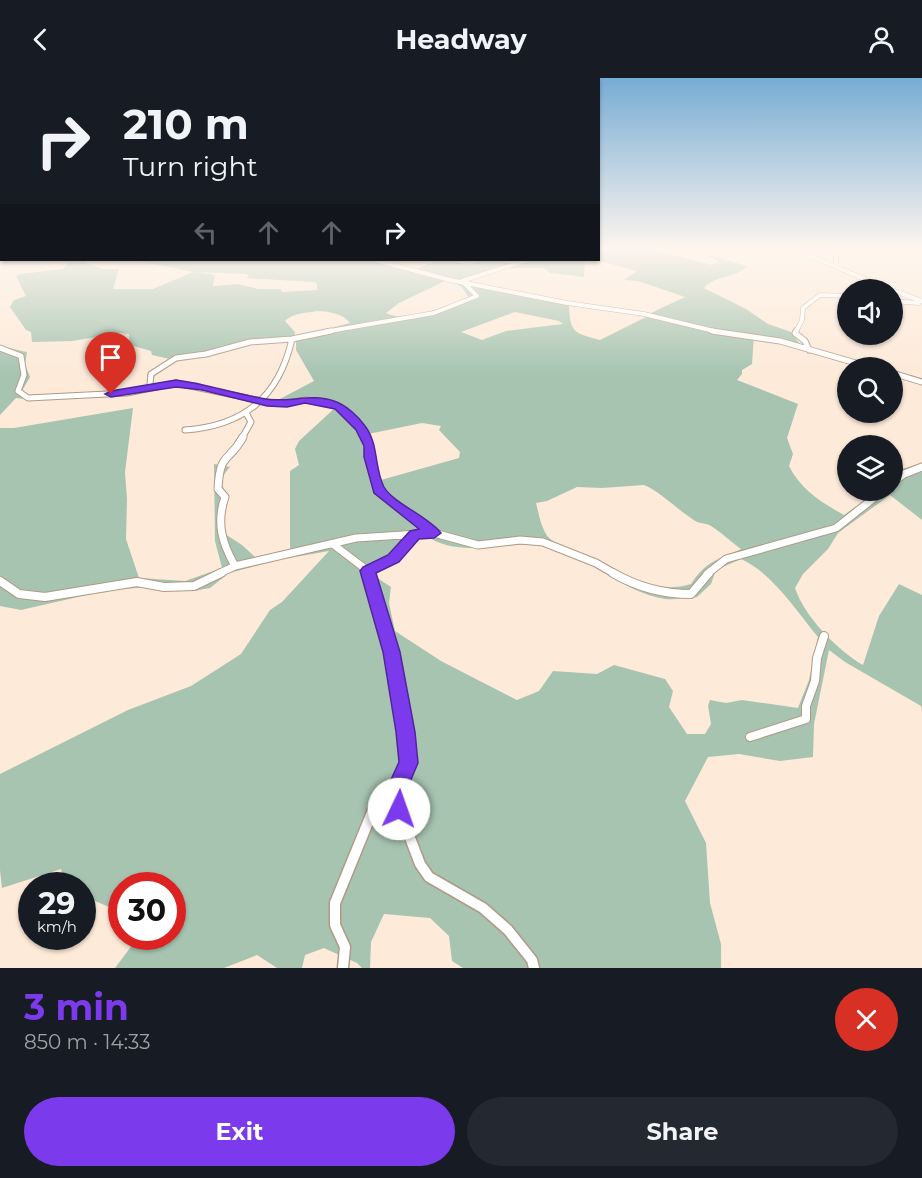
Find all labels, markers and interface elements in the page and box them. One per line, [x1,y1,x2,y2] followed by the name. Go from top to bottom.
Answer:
[24,23,57,56] icon: back
[395,23,527,56] text: Headway
[865,23,898,56] icon: person
[123,98,249,150] text: 210 m
[24,102,102,180] icon: right
[123,150,258,183] text: Turn right
[189,216,222,249] icon: left
[252,216,285,249] icon: ahead
[315,216,348,249] icon: ahead
[378,216,411,249] icon: right
[837,279,903,501] map controls
[837,279,903,345] button: sound
[85,332,136,394] pin
[94,341,127,374] icon: arrive
[837,357,903,423] button: search
[837,435,903,501] button: layers
[367,777,431,841] position arrow
[108,872,186,950] speed limit sign: 30
[39,885,75,922] text: 29
[37,917,77,936] text: km/h
[24,985,129,1029] text: 3 min
[835,988,898,1051] button: close
[24,1030,151,1054] text: 850 m · 14:33
[24,1097,455,1166] button: Exit
[467,1097,898,1166] button: Share

